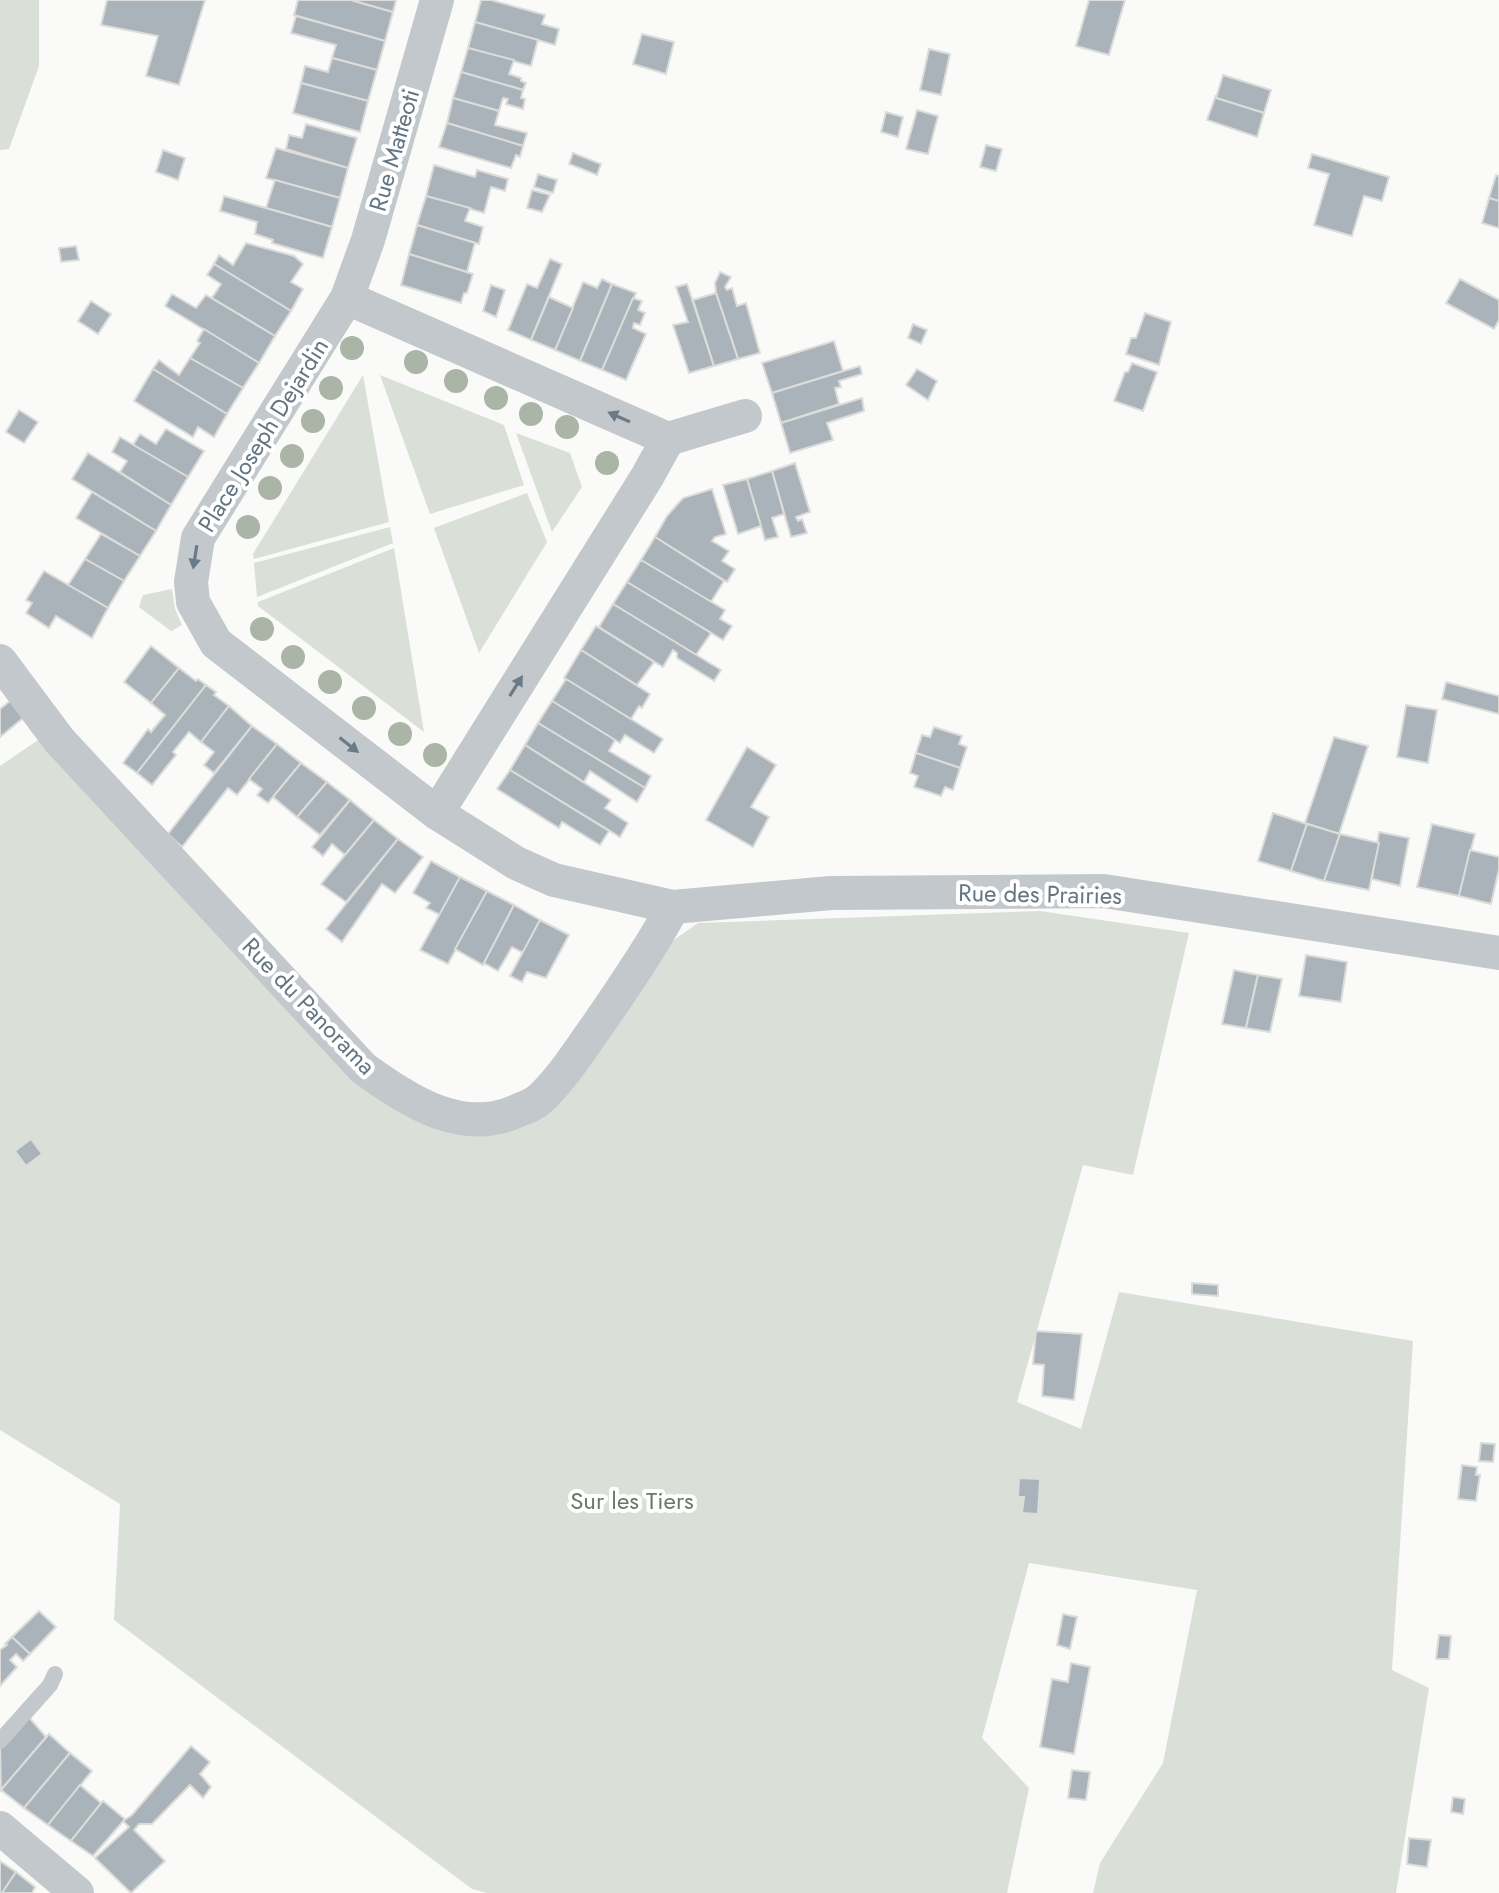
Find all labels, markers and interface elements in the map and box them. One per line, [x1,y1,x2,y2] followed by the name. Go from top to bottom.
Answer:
[360,85,428,215] street label: Rue Matteoti
[189,331,337,539] street label: Place Joseph Dejardin
[607,410,631,424] one-way arrow
[188,545,201,570] one-way arrow
[509,675,523,697] one-way arrow
[339,737,360,753] one-way arrow
[958,875,1122,913] street label: Rue des Prairies
[234,930,384,1082] street label: Rue du Panorama
[570,1483,694,1518] park label: Sur les Tiers

